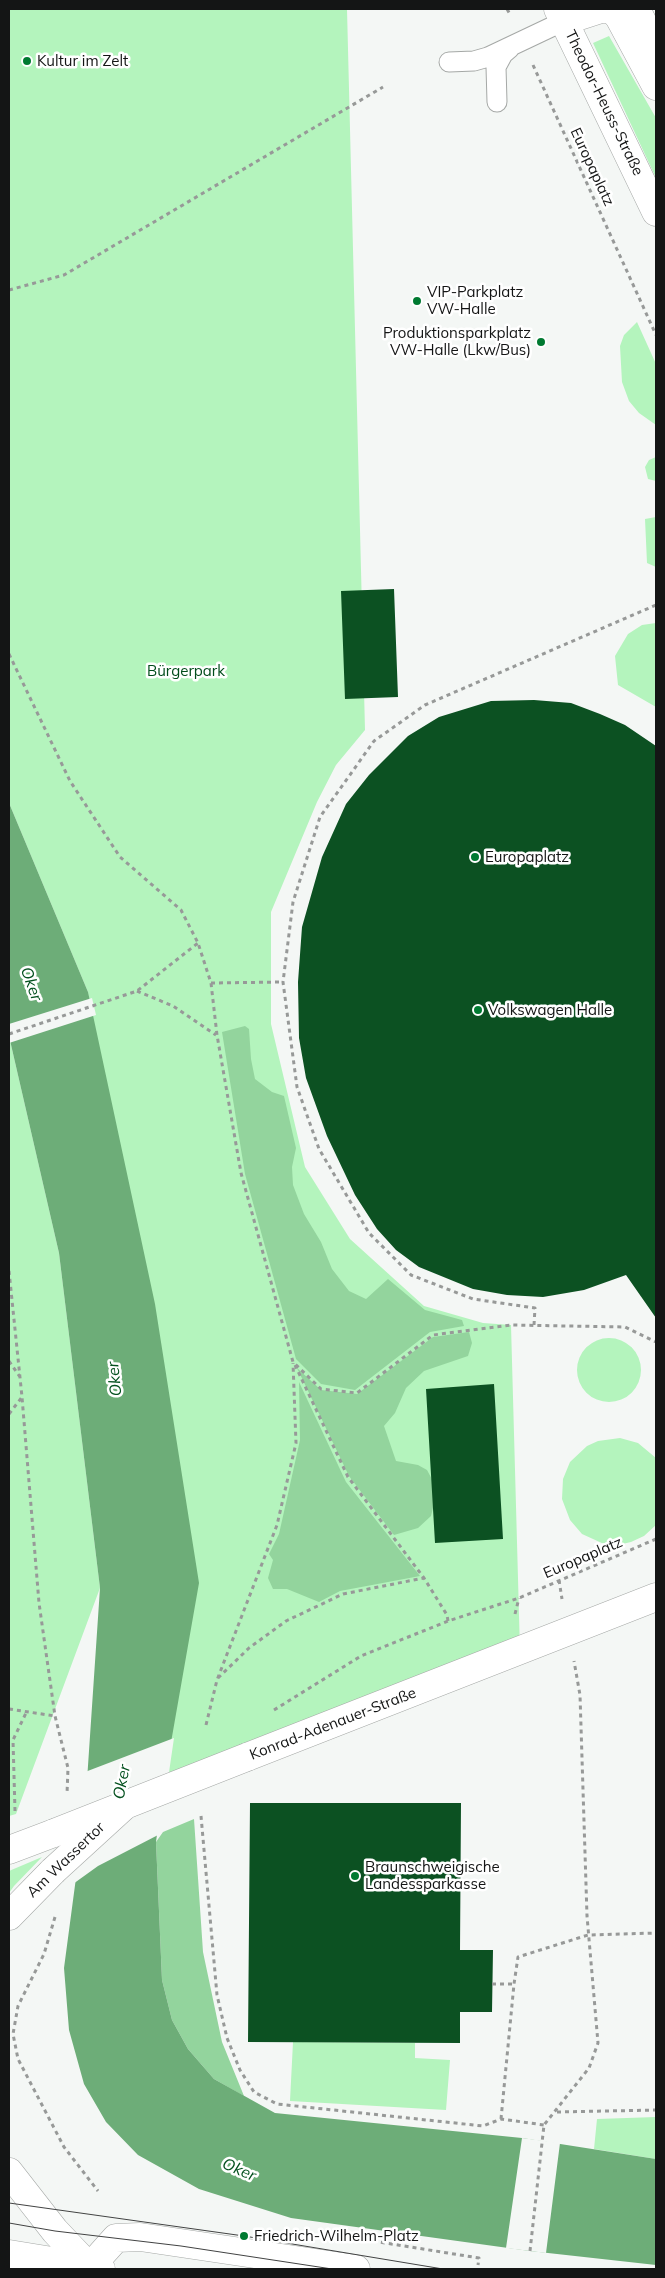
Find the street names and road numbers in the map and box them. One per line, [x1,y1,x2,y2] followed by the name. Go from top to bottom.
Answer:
[561,27,647,179] street label: Theodor-Heuss-Straße
[566,125,618,209] street label: Europaplatz
[541,1533,625,1583] street label: Europaplatz
[247,1684,419,1764] street label: Konrad-Adenauer-Straße
[23,1818,109,1902] street label: Am Wassertor

